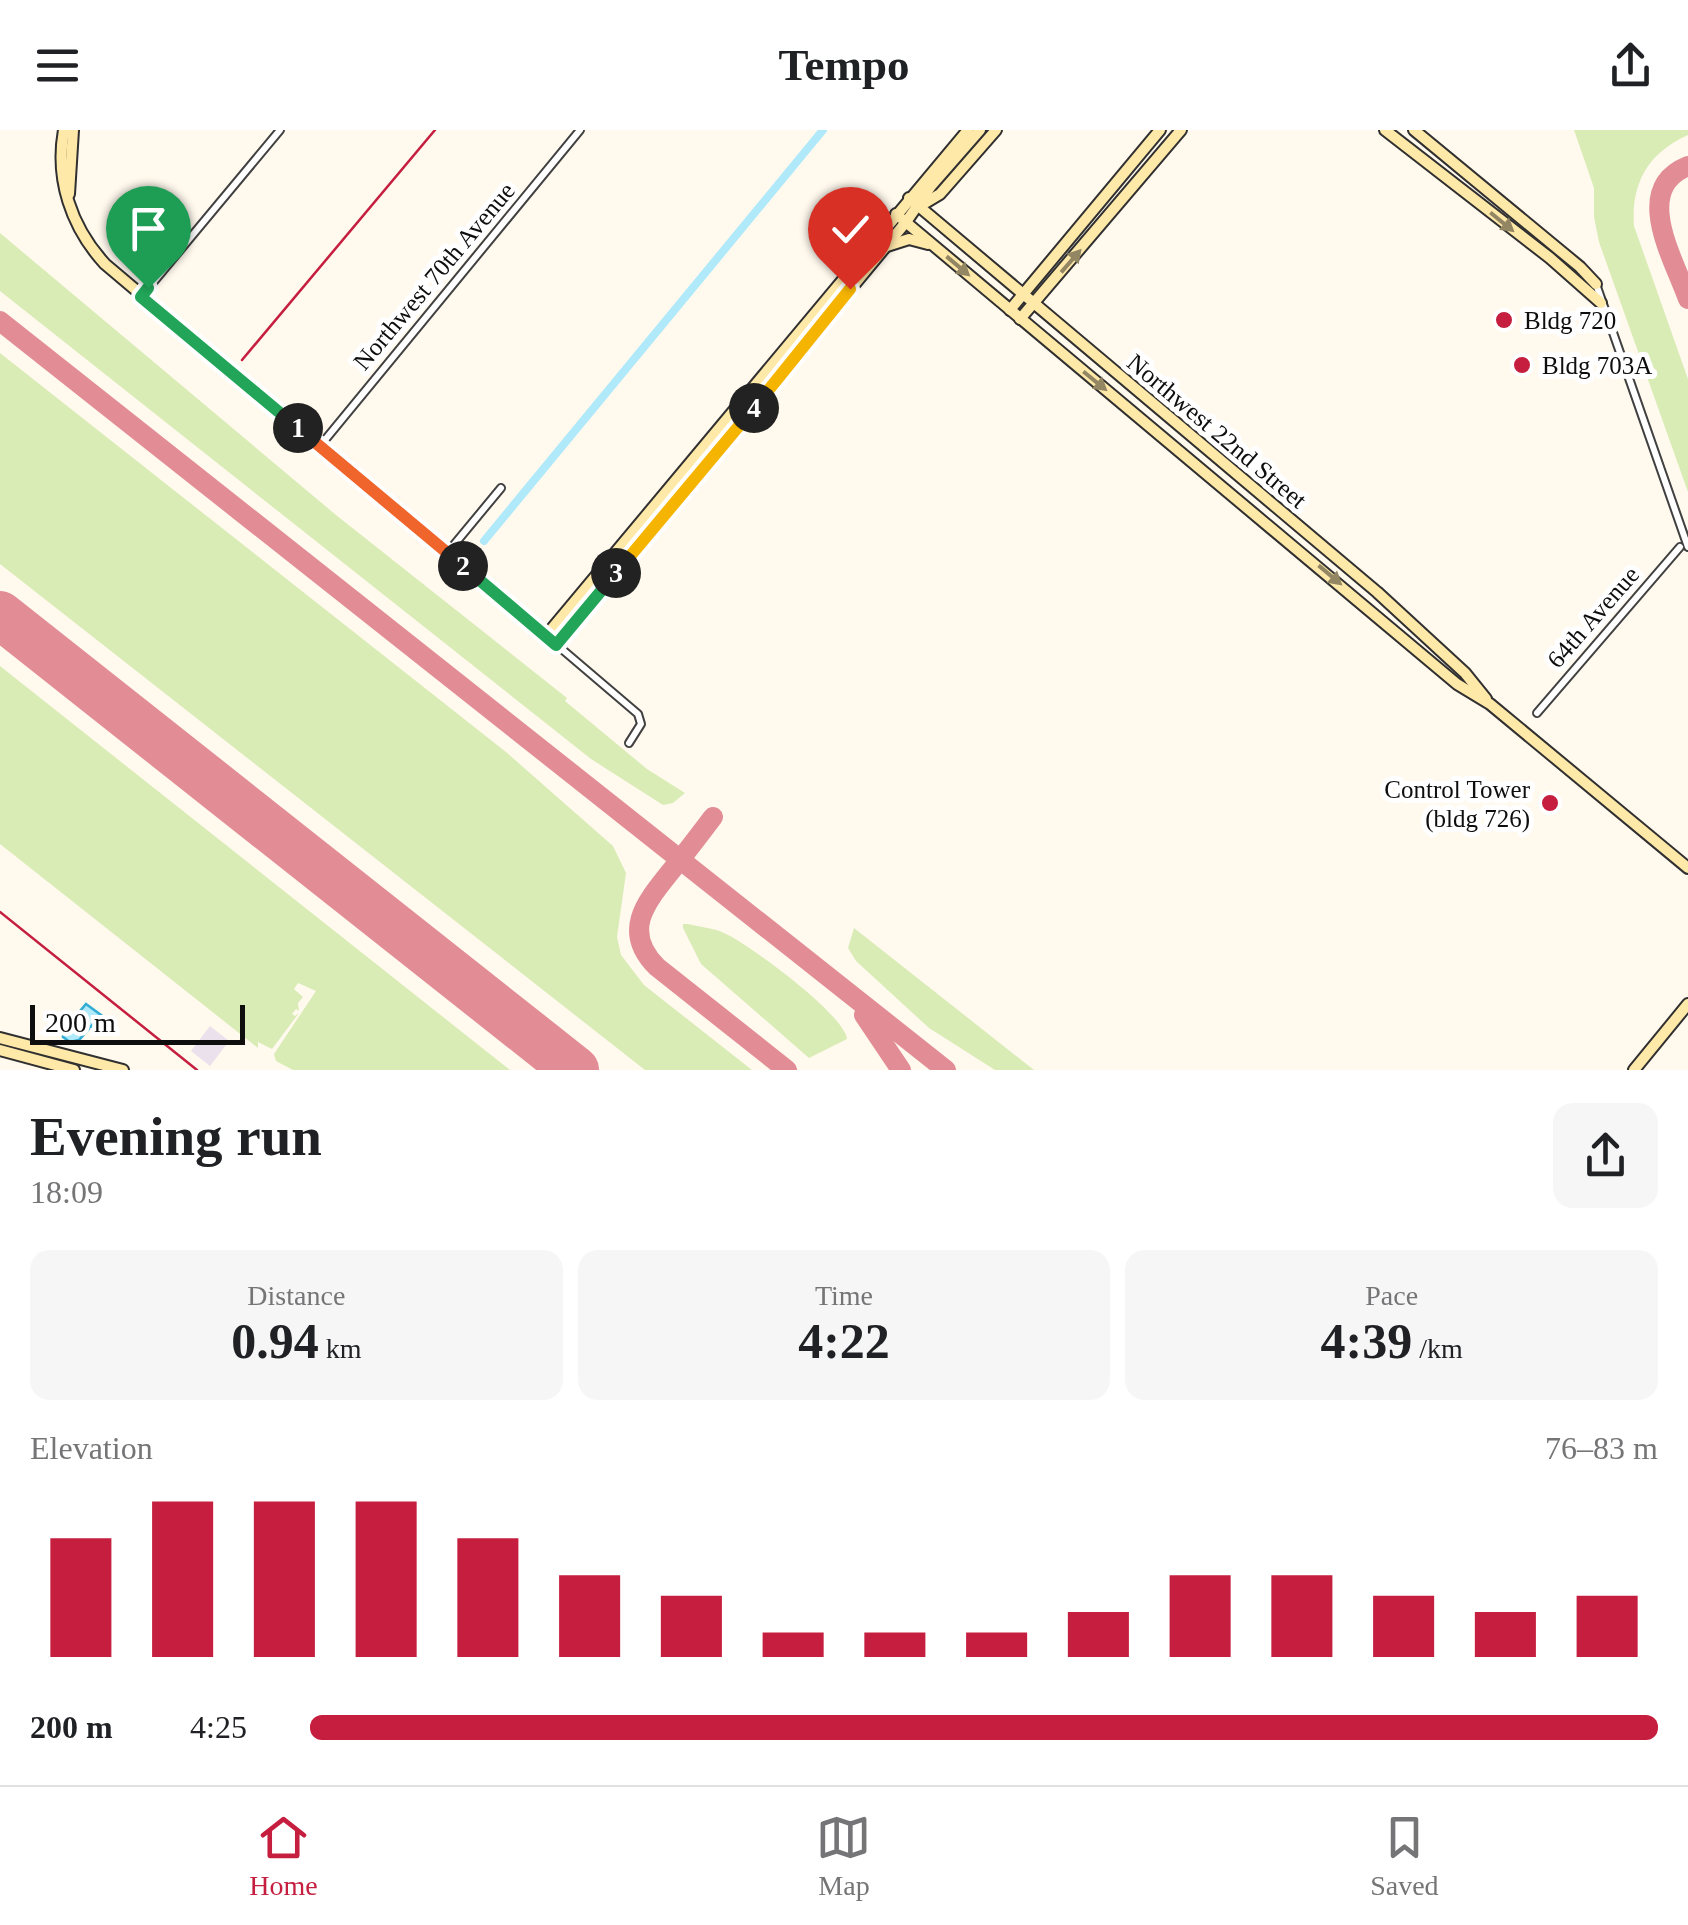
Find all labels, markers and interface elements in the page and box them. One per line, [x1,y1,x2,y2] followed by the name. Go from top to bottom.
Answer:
[30,38,85,93] icon: menu
[1603,38,1658,93] icon: share
[779,40,909,90] text: Tempo
[348,177,520,375] street label: Northwest 70th Avenue
[106,186,191,289] pin
[808,187,893,290] pin
[121,201,176,256] icon: arrive
[823,202,878,257] icon: check
[1489,211,1515,232] one-way arrow
[1060,248,1082,273] one-way arrow
[945,255,970,277] one-way arrow
[1524,307,1616,334] place label: Bldg 720
[1493,309,1515,331] marker: Bldg 720
[1122,348,1312,514] street label: Northwest 22nd Street
[1542,352,1652,379] place label: Bldg 703A
[1511,354,1533,376] marker: Bldg 703A
[1083,370,1108,391] one-way arrow
[729,383,779,433] pin: 4
[747,392,761,423] text: 4
[273,403,323,453] pin: 1
[291,412,305,443] text: 1
[438,541,488,591] pin: 2
[591,548,641,598] pin: 3
[456,550,470,581] text: 2
[609,557,623,588] text: 3
[1542,561,1644,673] street label: 64th Avenue
[1317,564,1342,586] one-way arrow
[1384,776,1531,833] place label: Control Tower (bldg 726)
[1539,792,1561,814] marker: Control Tower (bldg 726)
[30,1000,245,1044] scale bar
[45,1007,116,1038] text: 200 m
[1553,1103,1658,1208] button: share
[30,1106,322,1167] text: Evening run
[30,1174,103,1210] text: 18:09
[247,1280,345,1311] text: Distance
[815,1280,873,1311] text: Time
[1365,1280,1418,1311] text: Pace
[231,1313,319,1369] text: 0.94
[798,1313,890,1369] text: 4:22
[1321,1313,1412,1369] text: 4:39
[319,1333,361,1364] text: km
[1412,1333,1463,1364] text: /km
[30,1430,153,1466] text: Elevation
[1545,1430,1658,1466] text: 76–83 m
[30,1709,113,1745] text: 200 m
[190,1709,247,1745] text: 4:25
[249,1810,318,1902] tab: Home
[816,1810,871,1902] tab: Map
[1370,1810,1439,1902] tab: Saved

